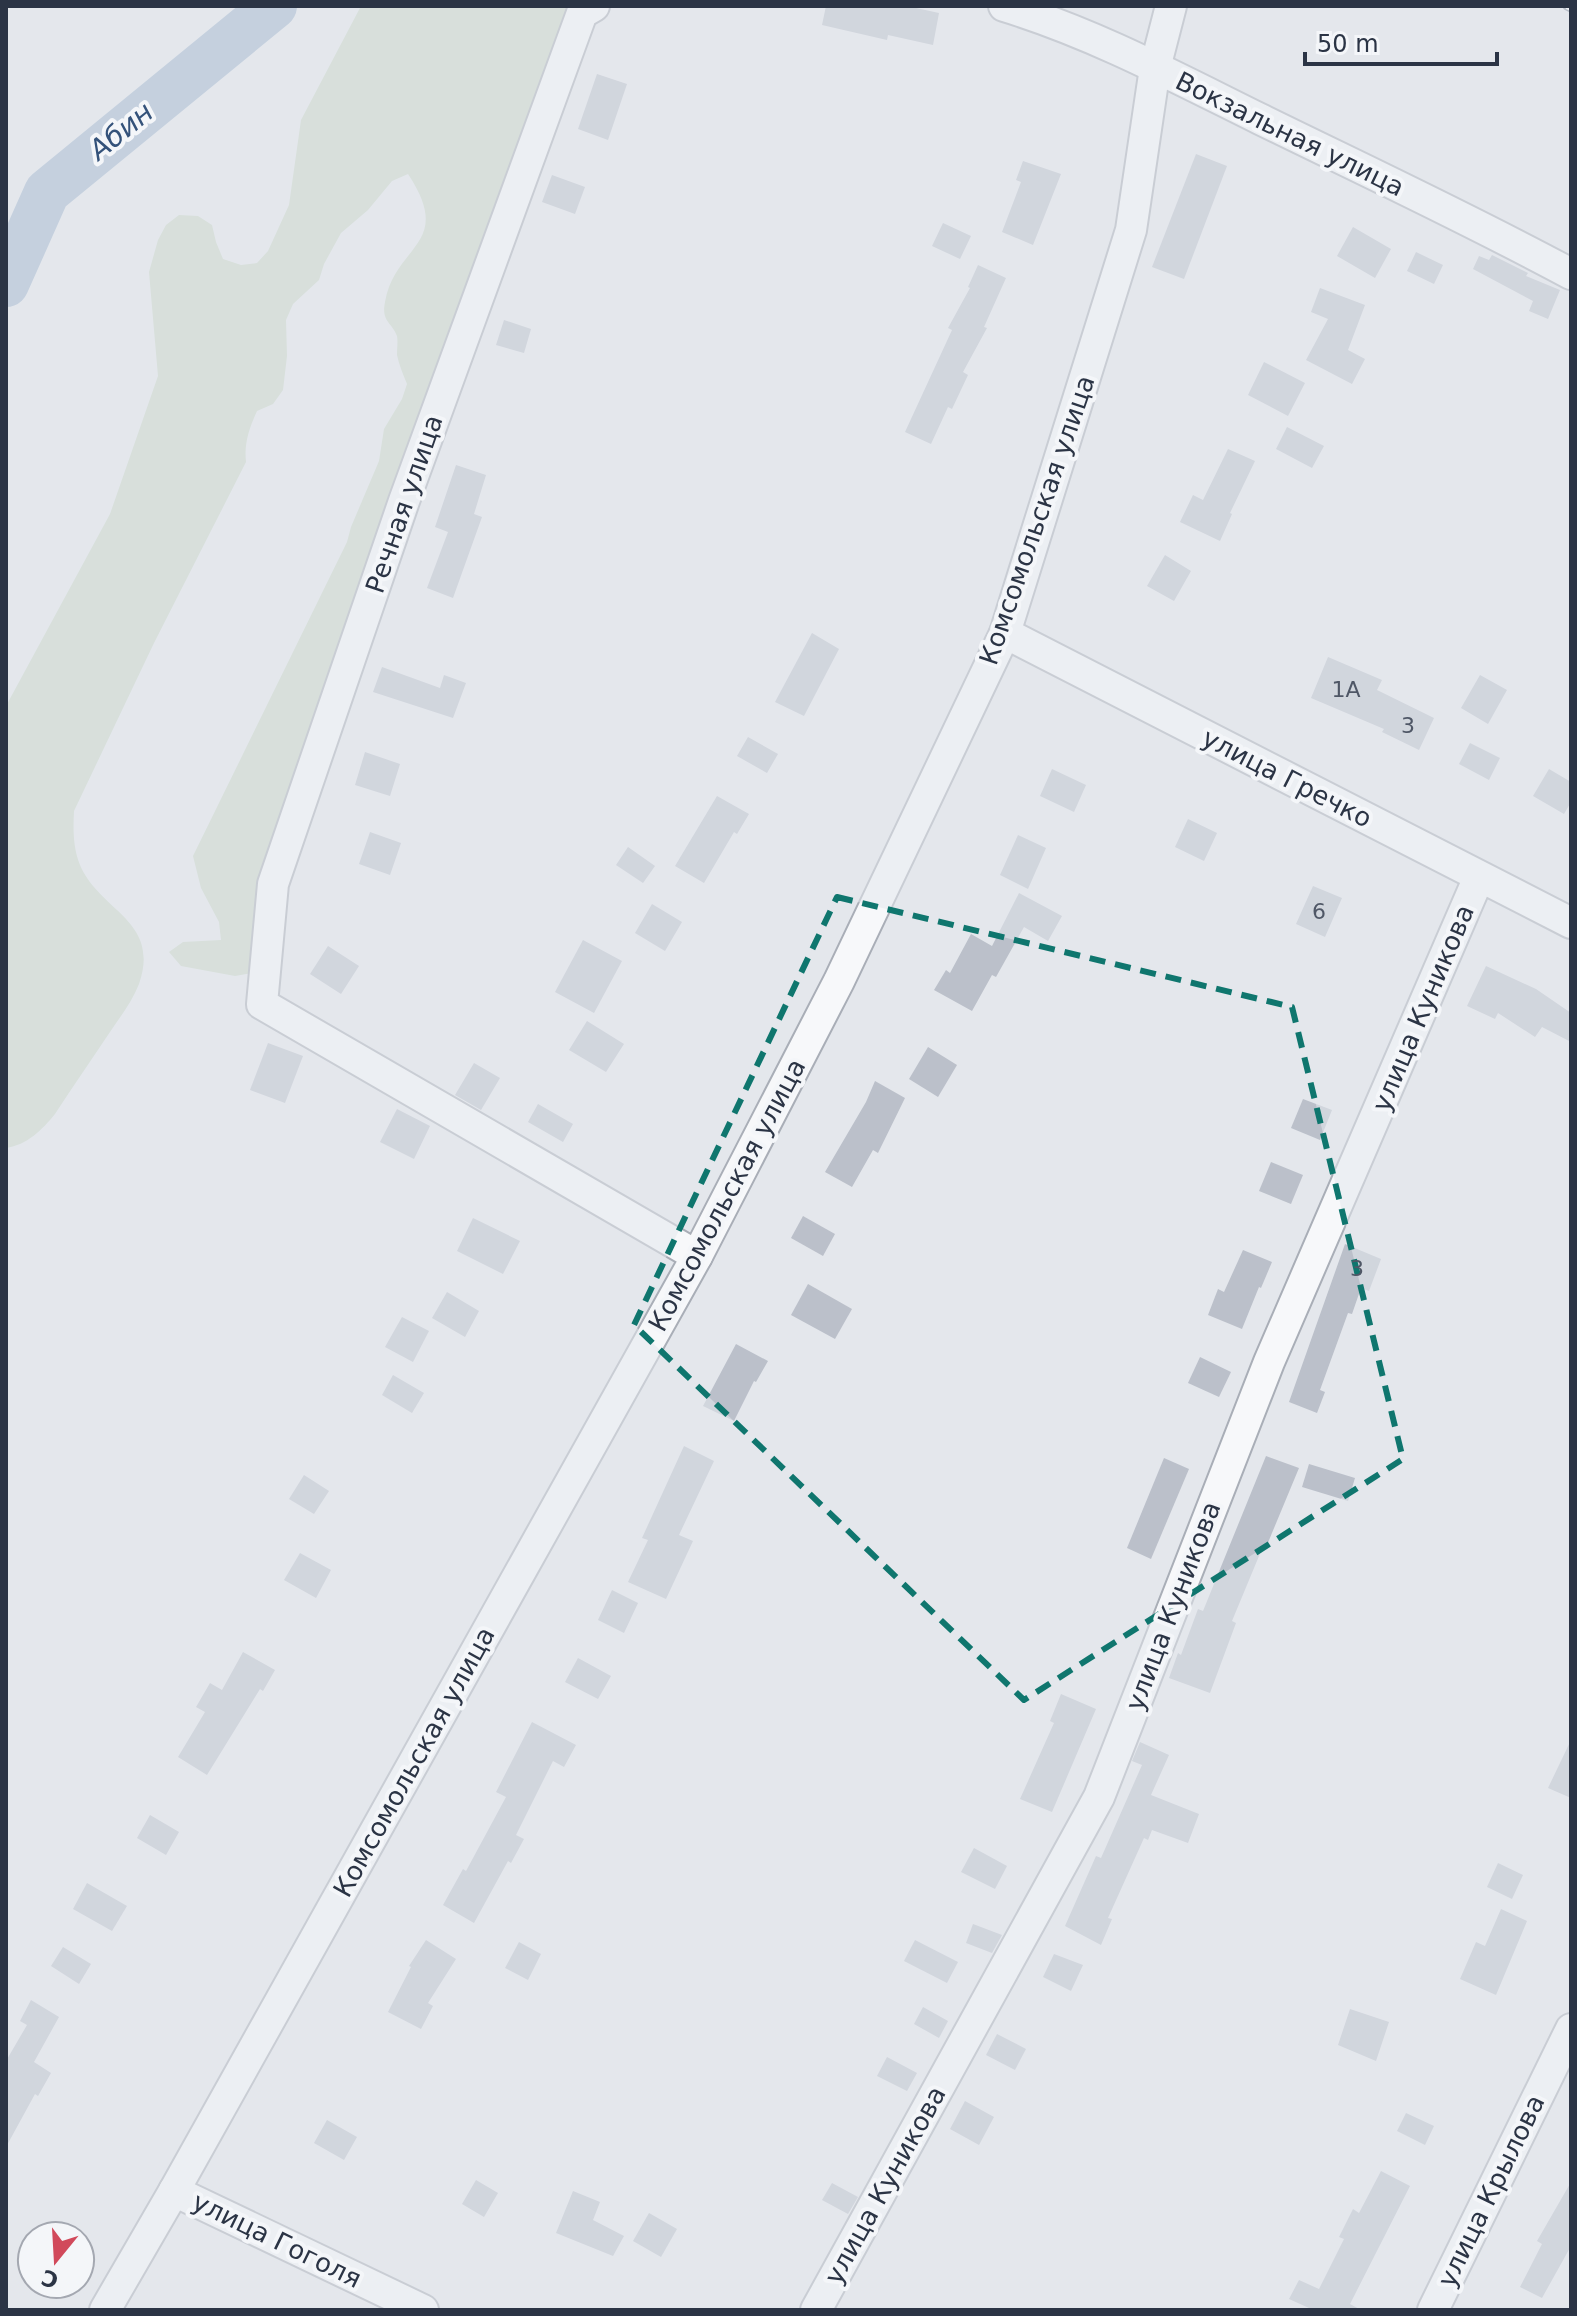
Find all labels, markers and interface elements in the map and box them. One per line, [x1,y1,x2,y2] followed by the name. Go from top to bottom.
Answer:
[1305,16,1497,66] scale bar
[1317,30,1379,58] text: 50 m
[1171,66,1409,202] street label: Вокзальная улица
[81,95,160,168] water label: Абин
[973,371,1101,669] street label: Комсомольская улица
[359,411,449,597] street label: Речная улица
[1331,677,1361,702] house number: 1А
[1401,713,1415,738] house number: 3
[1197,722,1377,834] street label: улица Гречко
[1312,899,1326,924] house number: 6
[1366,900,1480,1116] street label: улица Куникова
[642,1054,812,1336] street label: Комсомольская улица
[1350,1256,1364,1281] house number: 3
[1119,1497,1227,1715] street label: улица Куникова
[327,1622,501,1902] street label: Комсомольская улица
[818,2081,952,2289] street label: улица Куникова
[1431,2090,1551,2292] street label: улица Крылова
[188,2186,366,2294] street label: улица Гоголя
[16,2220,96,2300] north arrow
[38,2264,62,2293] text: С

